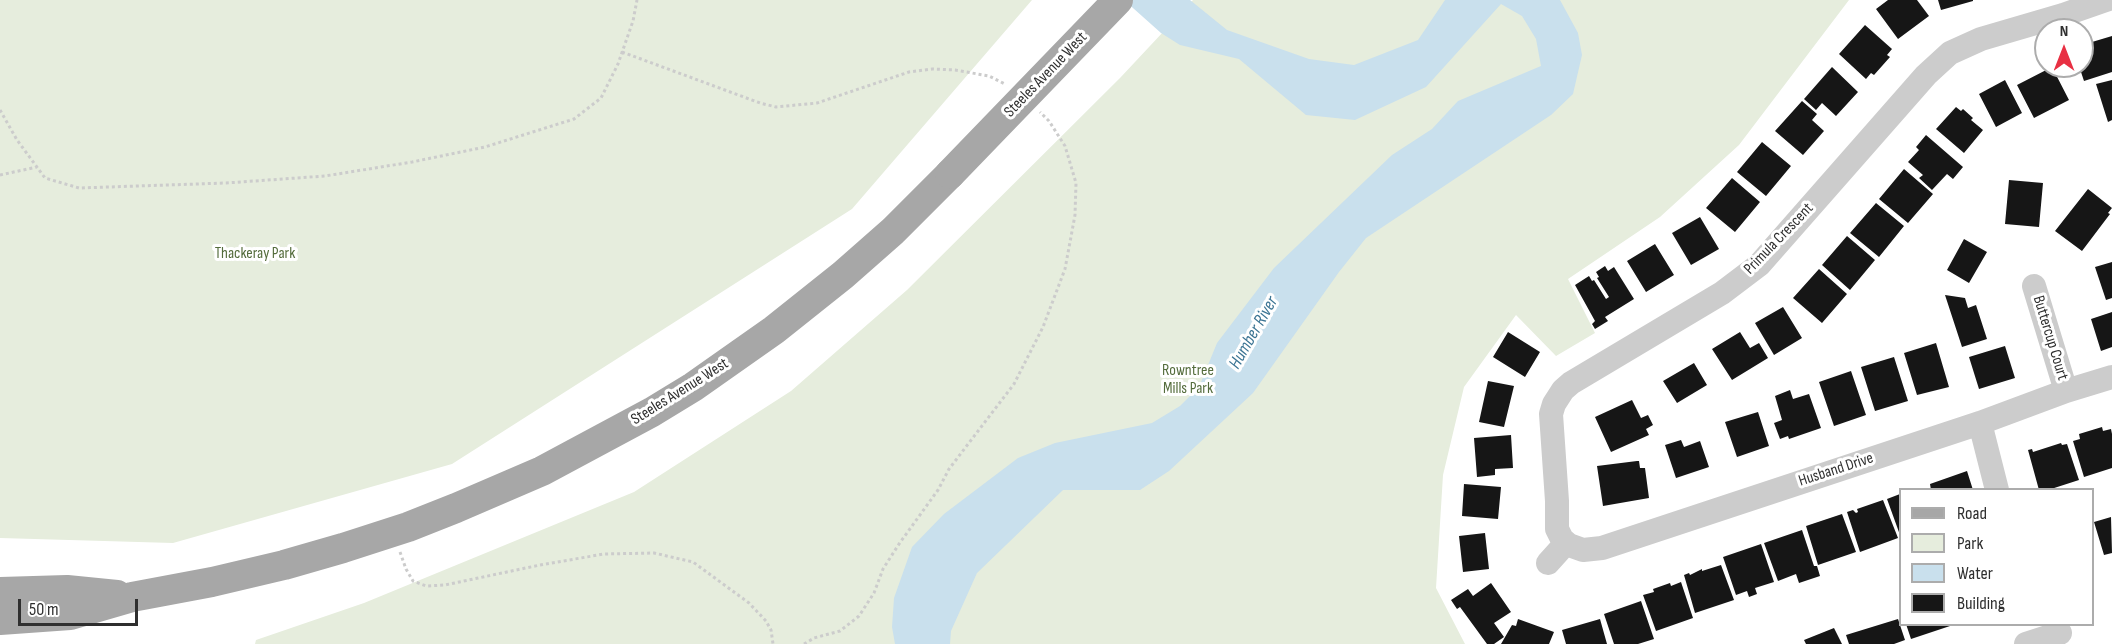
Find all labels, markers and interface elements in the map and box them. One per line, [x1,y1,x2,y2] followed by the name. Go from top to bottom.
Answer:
[2034,18,2094,78] north arrow
[2060,22,2068,41] text: N
[1001,28,1091,122] street label: Steeles Avenue West
[1740,199,1818,279] street label: Primula Crescent
[215,244,295,264] park label: Thackeray Park
[1225,293,1283,373] water label: Humber River
[2028,294,2072,382] street label: Buttercup Court
[628,354,732,430] street label: Steeles Avenue West
[1162,361,1214,399] park label: Rowntree Mills Park
[1796,449,1876,491] street label: Husband Drive
[1899,488,2094,626] legend
[1957,503,1987,524] text: Road
[1957,533,1983,554] text: Park
[1957,563,1993,584] text: Water
[21,587,141,625] scale bar
[1957,593,2005,614] text: Building
[29,599,59,620] text: 50 m

